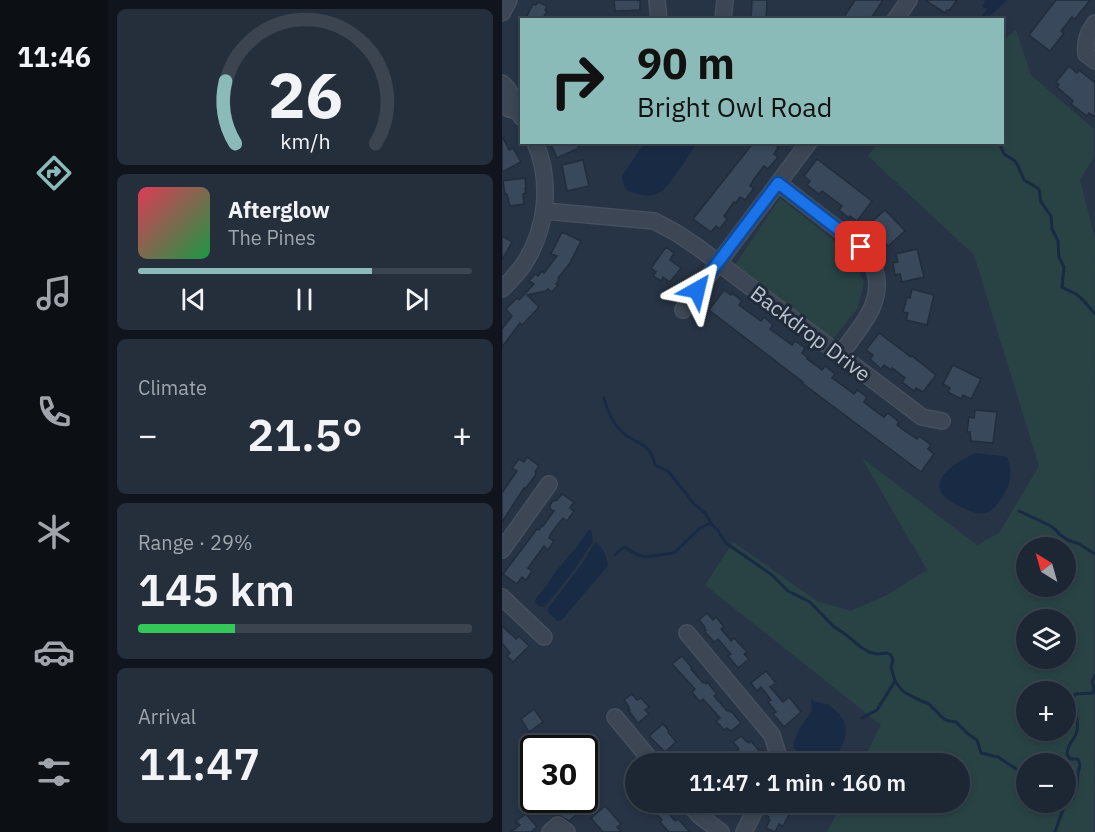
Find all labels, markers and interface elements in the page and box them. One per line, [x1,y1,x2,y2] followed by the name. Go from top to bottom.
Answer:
[637,36,735,91] text: 90 m
[17,39,91,74] text: 11:46
[538,42,616,120] icon: right
[268,54,342,135] text: 26
[637,89,832,124] text: Bright Owl Road
[280,127,330,155] text: km/h
[33,152,75,194] icon: directions
[228,195,330,224] text: Afterglow
[835,221,886,272] pin
[228,224,316,251] text: The Pines
[844,230,877,263] icon: arrive
[665,258,729,322] position arrow
[33,272,75,314] icon: music
[745,279,877,387] street label: Backdrop Drive
[177,283,210,316] icon: previous
[288,283,321,316] icon: pause
[400,283,433,316] icon: next
[138,374,207,401] text: Climate
[33,391,75,433] icon: phone
[247,405,363,463] text: 21.5°
[138,413,158,456] text: −
[452,413,472,456] text: +
[33,511,75,553] icon: climate
[138,529,253,556] text: Range · 29%
[1016,537,1076,597] north arrow
[1016,537,1076,813] map controls
[138,560,295,618] text: 145 km
[1016,609,1076,669] button: layers
[33,631,75,673] icon: car
[1016,681,1076,741] button: +
[138,703,196,730] text: Arrival
[138,734,260,792] text: 11:47
[520,735,598,813] speed limit sign: 30
[33,751,75,793] icon: filters
[1016,753,1076,813] button: −
[689,768,906,797] text: 11:47 · 1 min · 160 m

